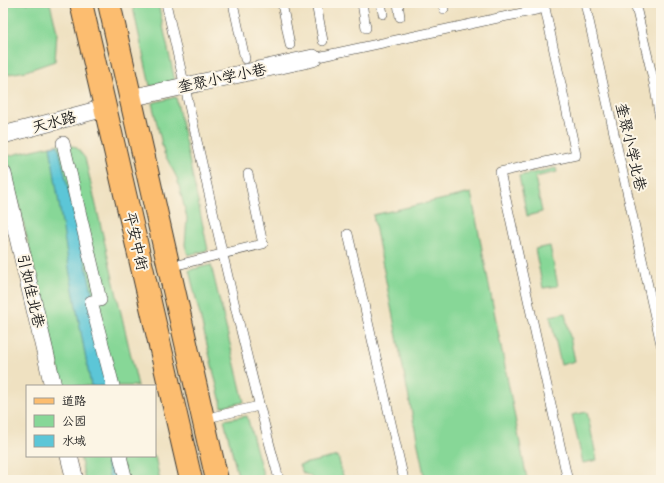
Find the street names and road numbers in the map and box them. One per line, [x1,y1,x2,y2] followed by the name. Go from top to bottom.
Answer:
[176,59,268,97] street label: 奎聚小学小巷
[611,101,651,193] street label: 奎聚小学北巷
[30,107,78,137] street label: 天水路
[120,210,152,272] street label: 平安中街
[13,252,49,330] street label: 引如佳北巷

